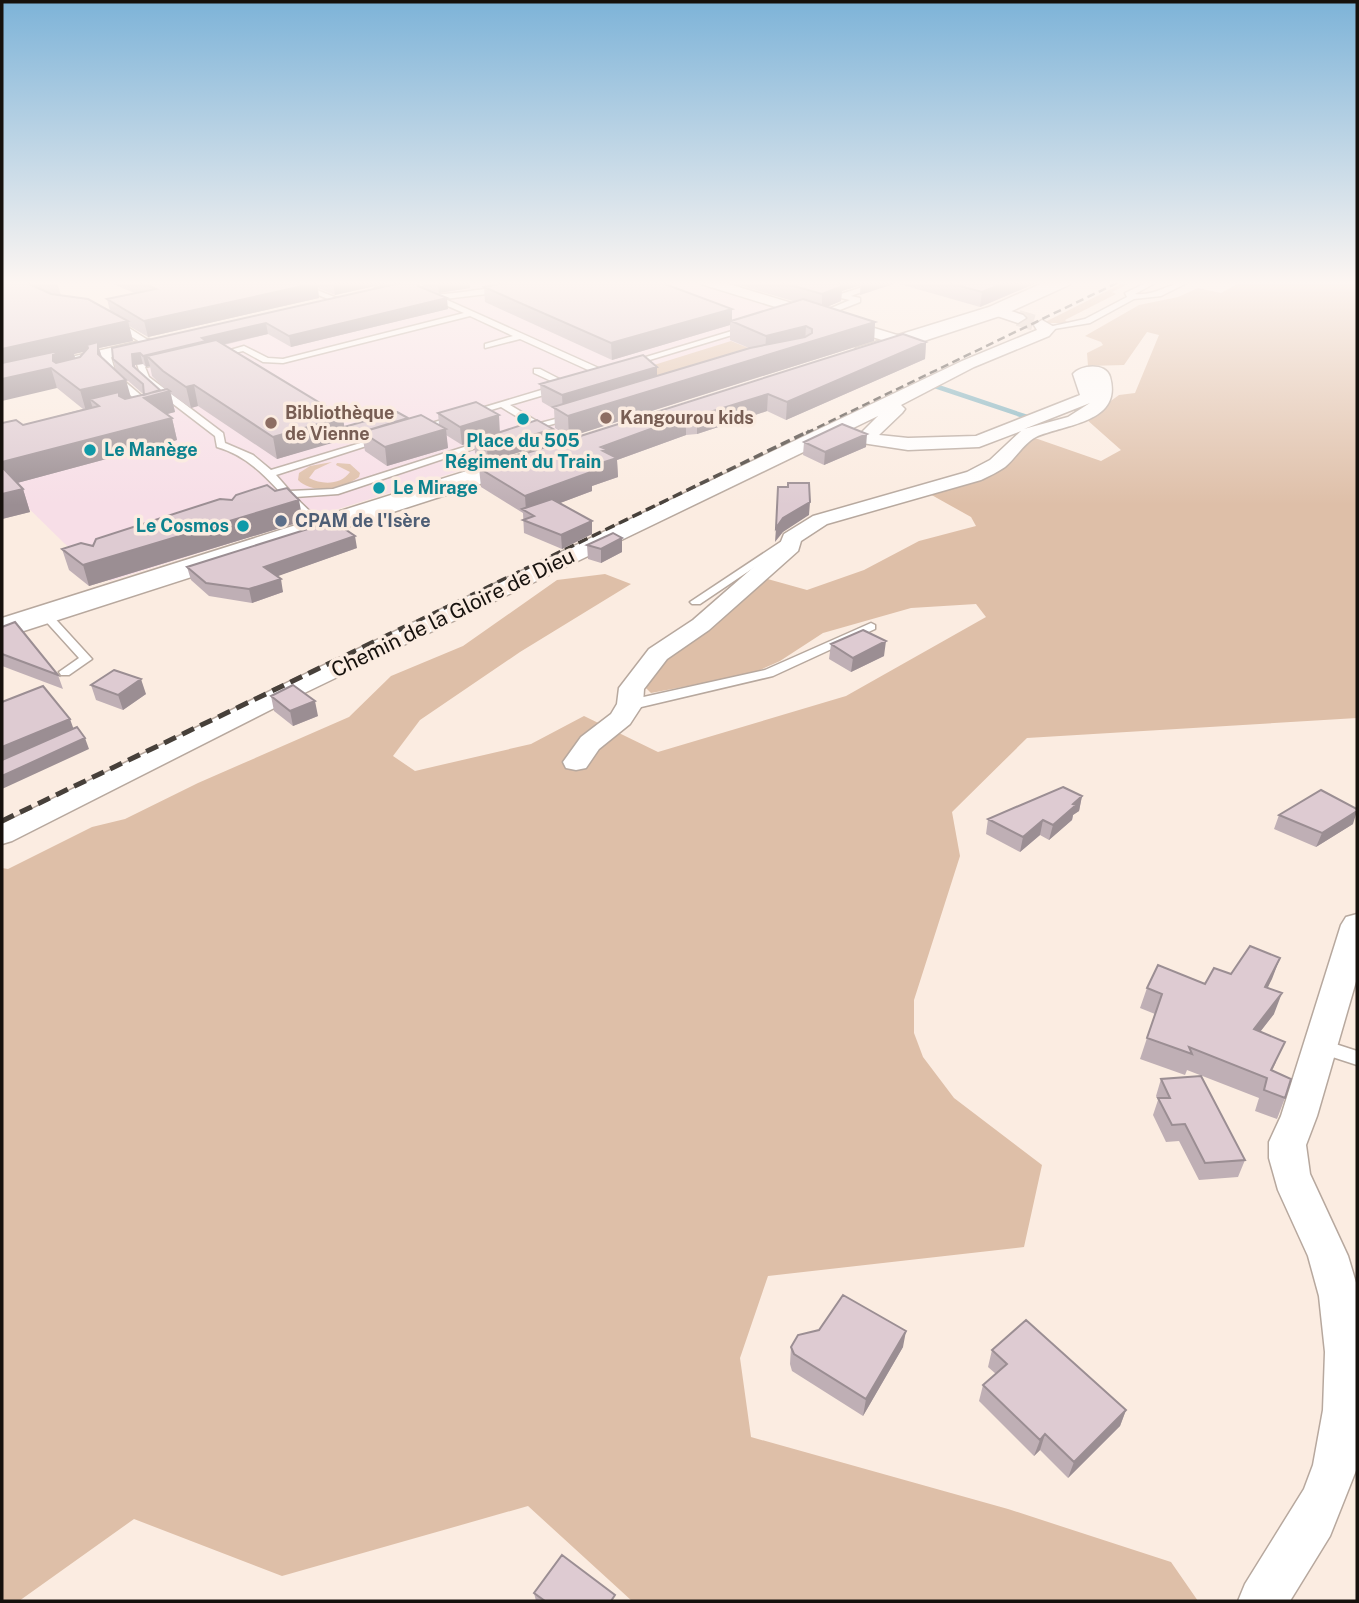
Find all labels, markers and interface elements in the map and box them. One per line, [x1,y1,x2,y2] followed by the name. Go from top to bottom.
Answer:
[285,402,394,444] place label: Bibliothèque de Vienne
[620,407,754,428] place label: Kangourou kids
[598,410,614,426] marker: Kangourou kids
[515,411,531,427] marker: Place du 505 Régiment du Train
[263,415,279,431] marker: Bibliothèque de Vienne
[445,430,601,472] place label: Place du 505 Régiment du Train
[104,439,198,460] place label: Le Manège
[82,442,98,458] marker: Le Manège
[393,477,478,498] place label: Le Mirage
[371,480,387,496] marker: Le Mirage
[295,510,431,531] place label: CPAM de l'Isère
[273,513,289,529] marker: CPAM de l'Isère
[136,515,229,536] place label: Le Cosmos
[235,518,251,534] marker: Le Cosmos
[327,543,578,682] street label: Chemin de la Gloire de Dieu

